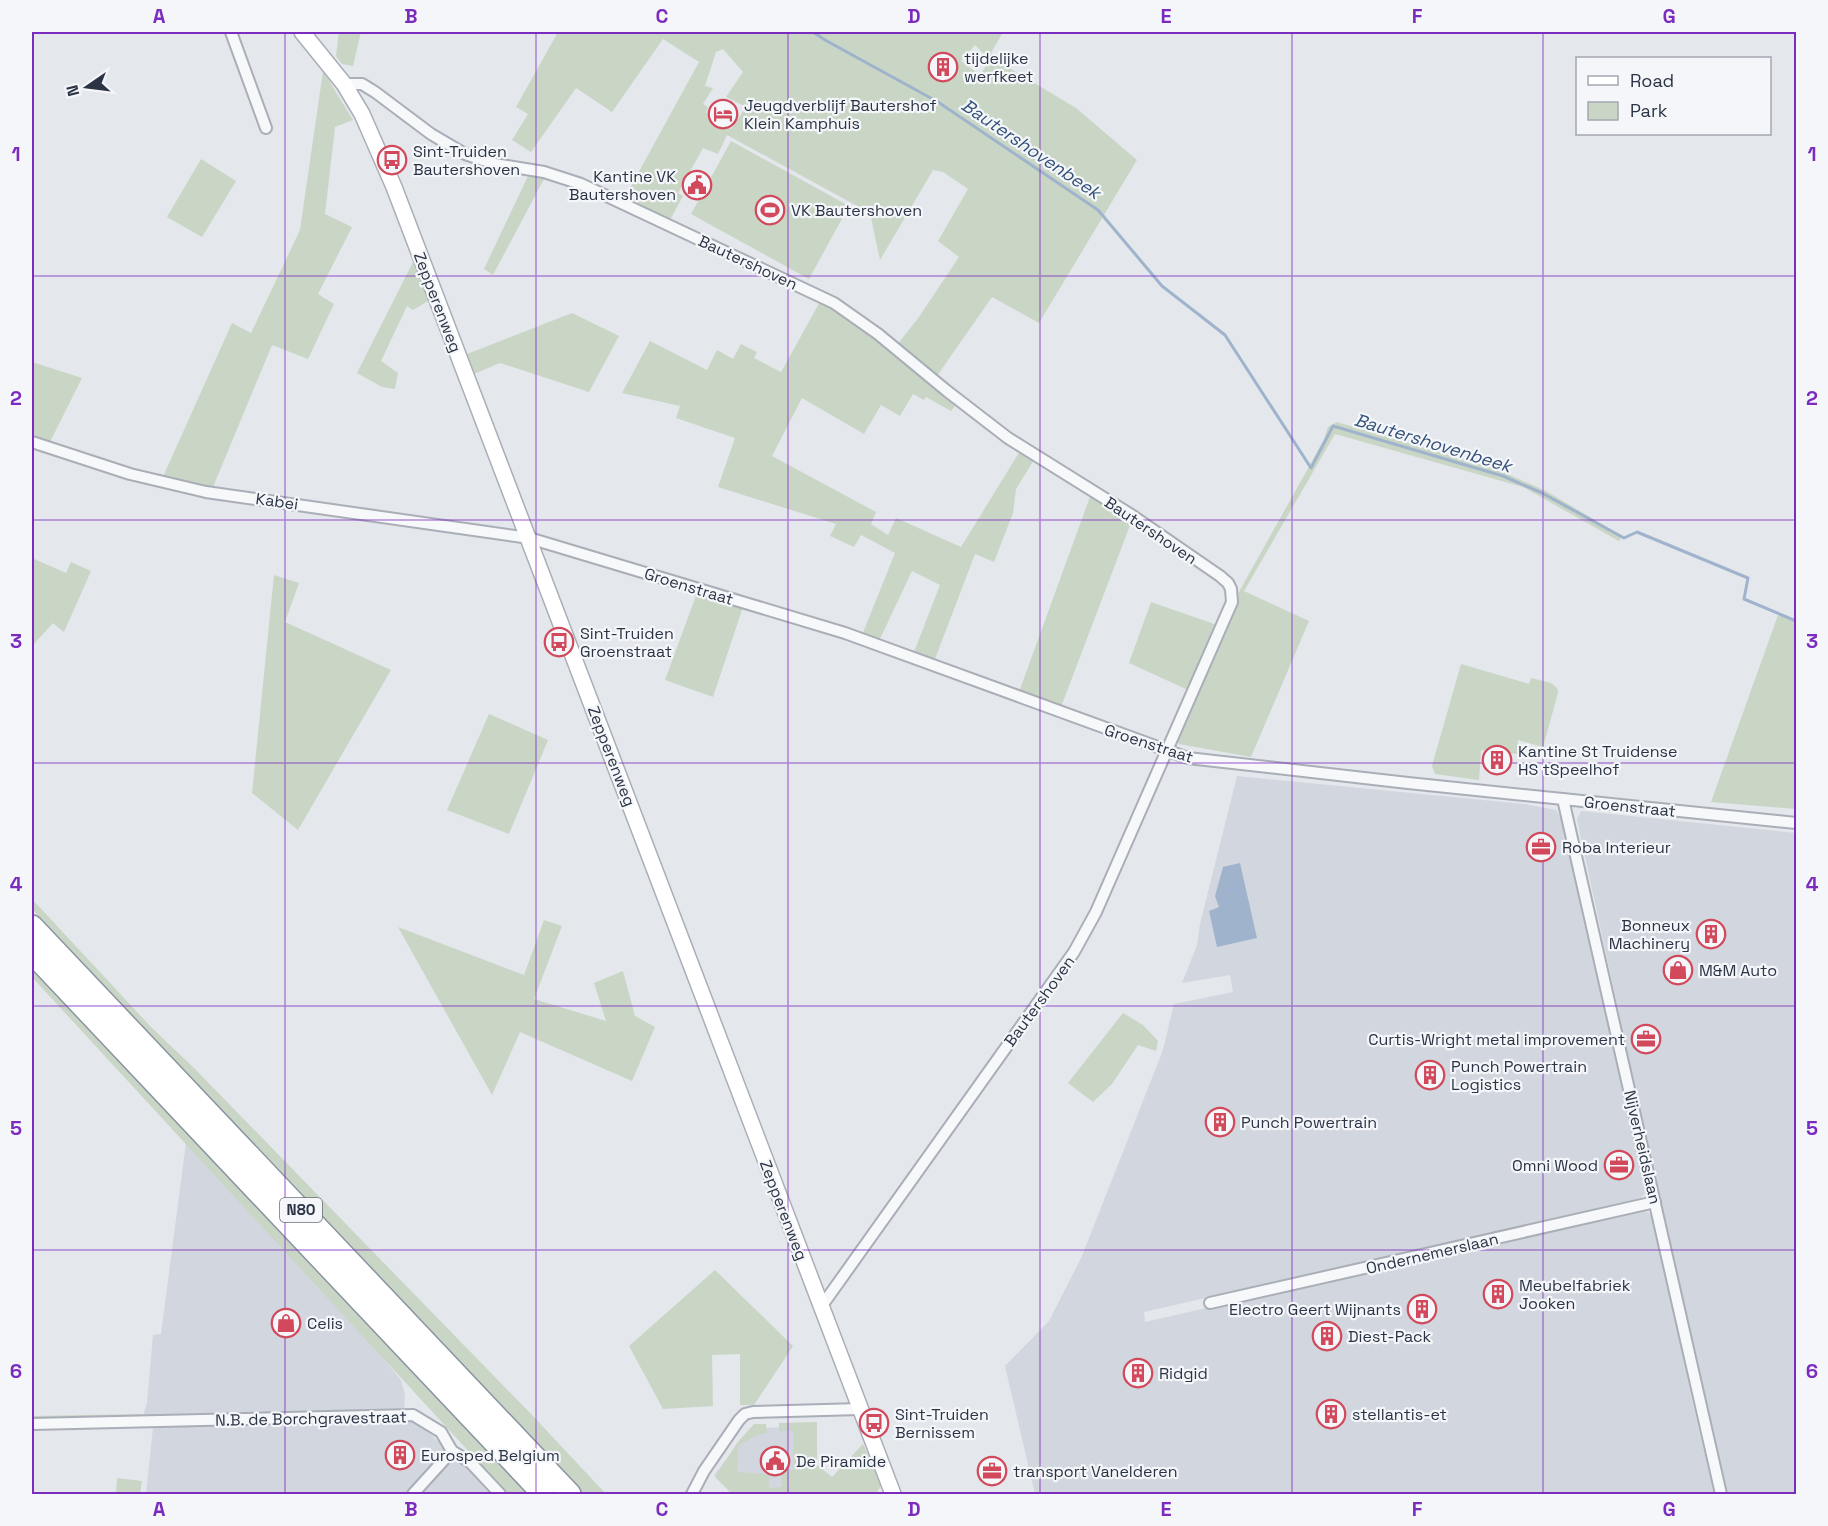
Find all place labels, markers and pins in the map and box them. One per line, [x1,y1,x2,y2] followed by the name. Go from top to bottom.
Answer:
[964,48,1033,87] place label: tijdelijke werfkeet
[927,51,959,83] building icon: tijdelijke werfkeet
[744,95,937,134] place label: Jeugdverblijf Bautershof Klein Kamphuis
[707,98,739,130] hotel icon: Jeugdverblijf Bautershof Klein Kamphuis
[413,141,520,180] place label: Sint-Truiden Bautershoven
[376,144,408,176] bus stop icon: Sint-Truiden Bautershoven
[569,166,676,205] place label: Kantine VK Bautershoven
[681,169,713,201] public building icon: Kantine VK Bautershoven
[754,194,786,226] sports icon: VK Bautershoven
[791,200,922,221] place label: VK Bautershoven
[580,623,674,662] place label: Sint-Truiden Groenstraat
[543,626,575,658] bus stop icon: Sint-Truiden Groenstraat
[1518,741,1678,780] place label: Kantine St Truidense HS tSpeelhof
[1481,744,1513,776] building icon: Kantine St Truidense HS tSpeelhof
[1525,831,1557,863] office icon: Roba Interieur
[1562,837,1671,858] place label: Roba Interieur
[1609,915,1690,954] place label: Bonneux Machinery
[1695,918,1727,950] building icon: Bonneux Machinery
[1662,954,1694,986] shop icon: M&M Auto
[1699,960,1777,981] place label: M&M Auto
[1630,1023,1662,1055] office icon: Curtis-Wright metal improvement
[1368,1029,1625,1050] place label: Curtis-Wright metal improvement
[1451,1056,1587,1095] place label: Punch Powertrain Logistics
[1414,1059,1446,1091] building icon: Punch Powertrain Logistics
[1204,1106,1236,1138] building icon: Punch Powertrain
[1241,1112,1377,1133] place label: Punch Powertrain
[1603,1149,1635,1181] office icon: Omni Wood
[1512,1155,1598,1176] place label: Omni Wood
[1519,1275,1631,1314] place label: Meubelfabriek Jooken
[1482,1278,1514,1310] building icon: Meubelfabriek Jooken
[1406,1293,1438,1325] building icon: Electro Geert Wijnants
[1229,1299,1401,1320] place label: Electro Geert Wijnants
[270,1307,302,1339] shop icon: Celis
[307,1313,343,1334] place label: Celis
[1311,1320,1343,1352] building icon: Diest-Pack
[1348,1326,1432,1347] place label: Diest-Pack
[1122,1357,1154,1389] building icon: Ridgid
[1159,1363,1208,1384] place label: Ridgid
[1315,1398,1347,1430] building icon: stellantis-et
[895,1404,989,1443] place label: Sint-Truiden Bernissem
[1352,1404,1447,1425] place label: stellantis-et
[858,1407,890,1439] bus stop icon: Sint-Truiden Bernissem
[384,1439,416,1471] building icon: Eurosped Belgium
[421,1445,560,1466] place label: Eurosped Belgium
[759,1445,791,1477] public building icon: De Piramide
[796,1451,886,1472] place label: De Piramide
[976,1455,1008,1487] office icon: transport Vanelderen
[1013,1461,1178,1482] place label: transport Vanelderen

